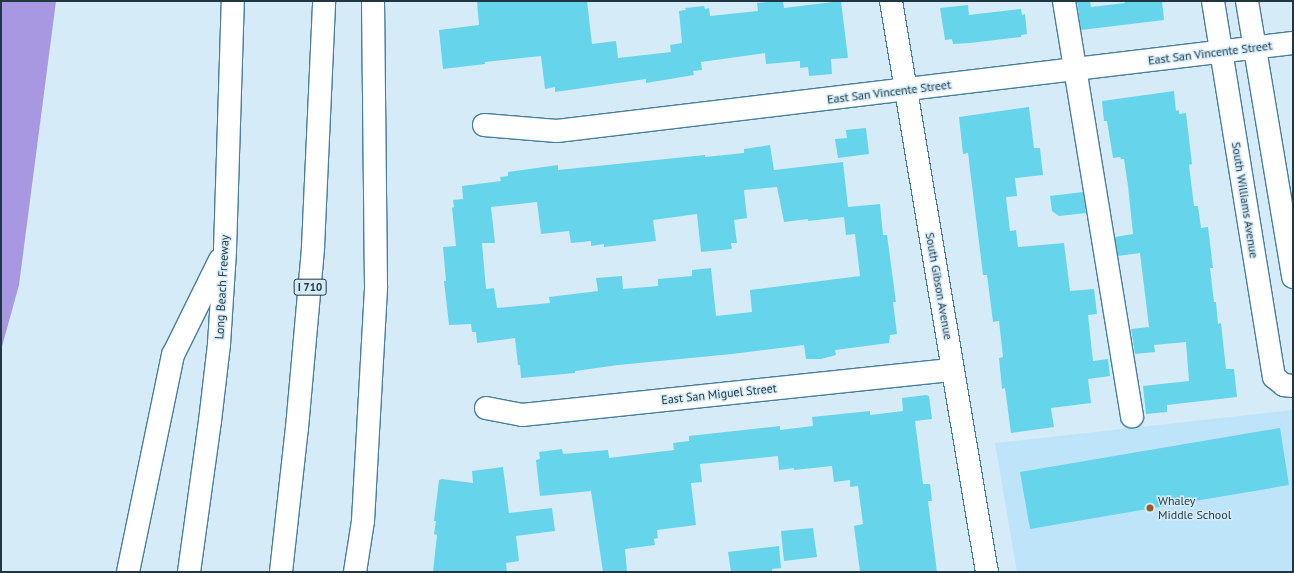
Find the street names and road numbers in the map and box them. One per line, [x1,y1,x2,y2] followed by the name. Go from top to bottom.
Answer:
[1147,38,1273,68] street label: East San Vincente Street
[826,77,952,107] street label: East San Vincente Street
[1229,141,1261,259] street label: South Williams Avenue
[922,231,956,341] street label: South Gibson Avenue
[212,234,232,340] street label: Long Beach Freeway
[293,278,327,296] road number: I 710
[661,381,777,407] street label: East San Miguel Street

